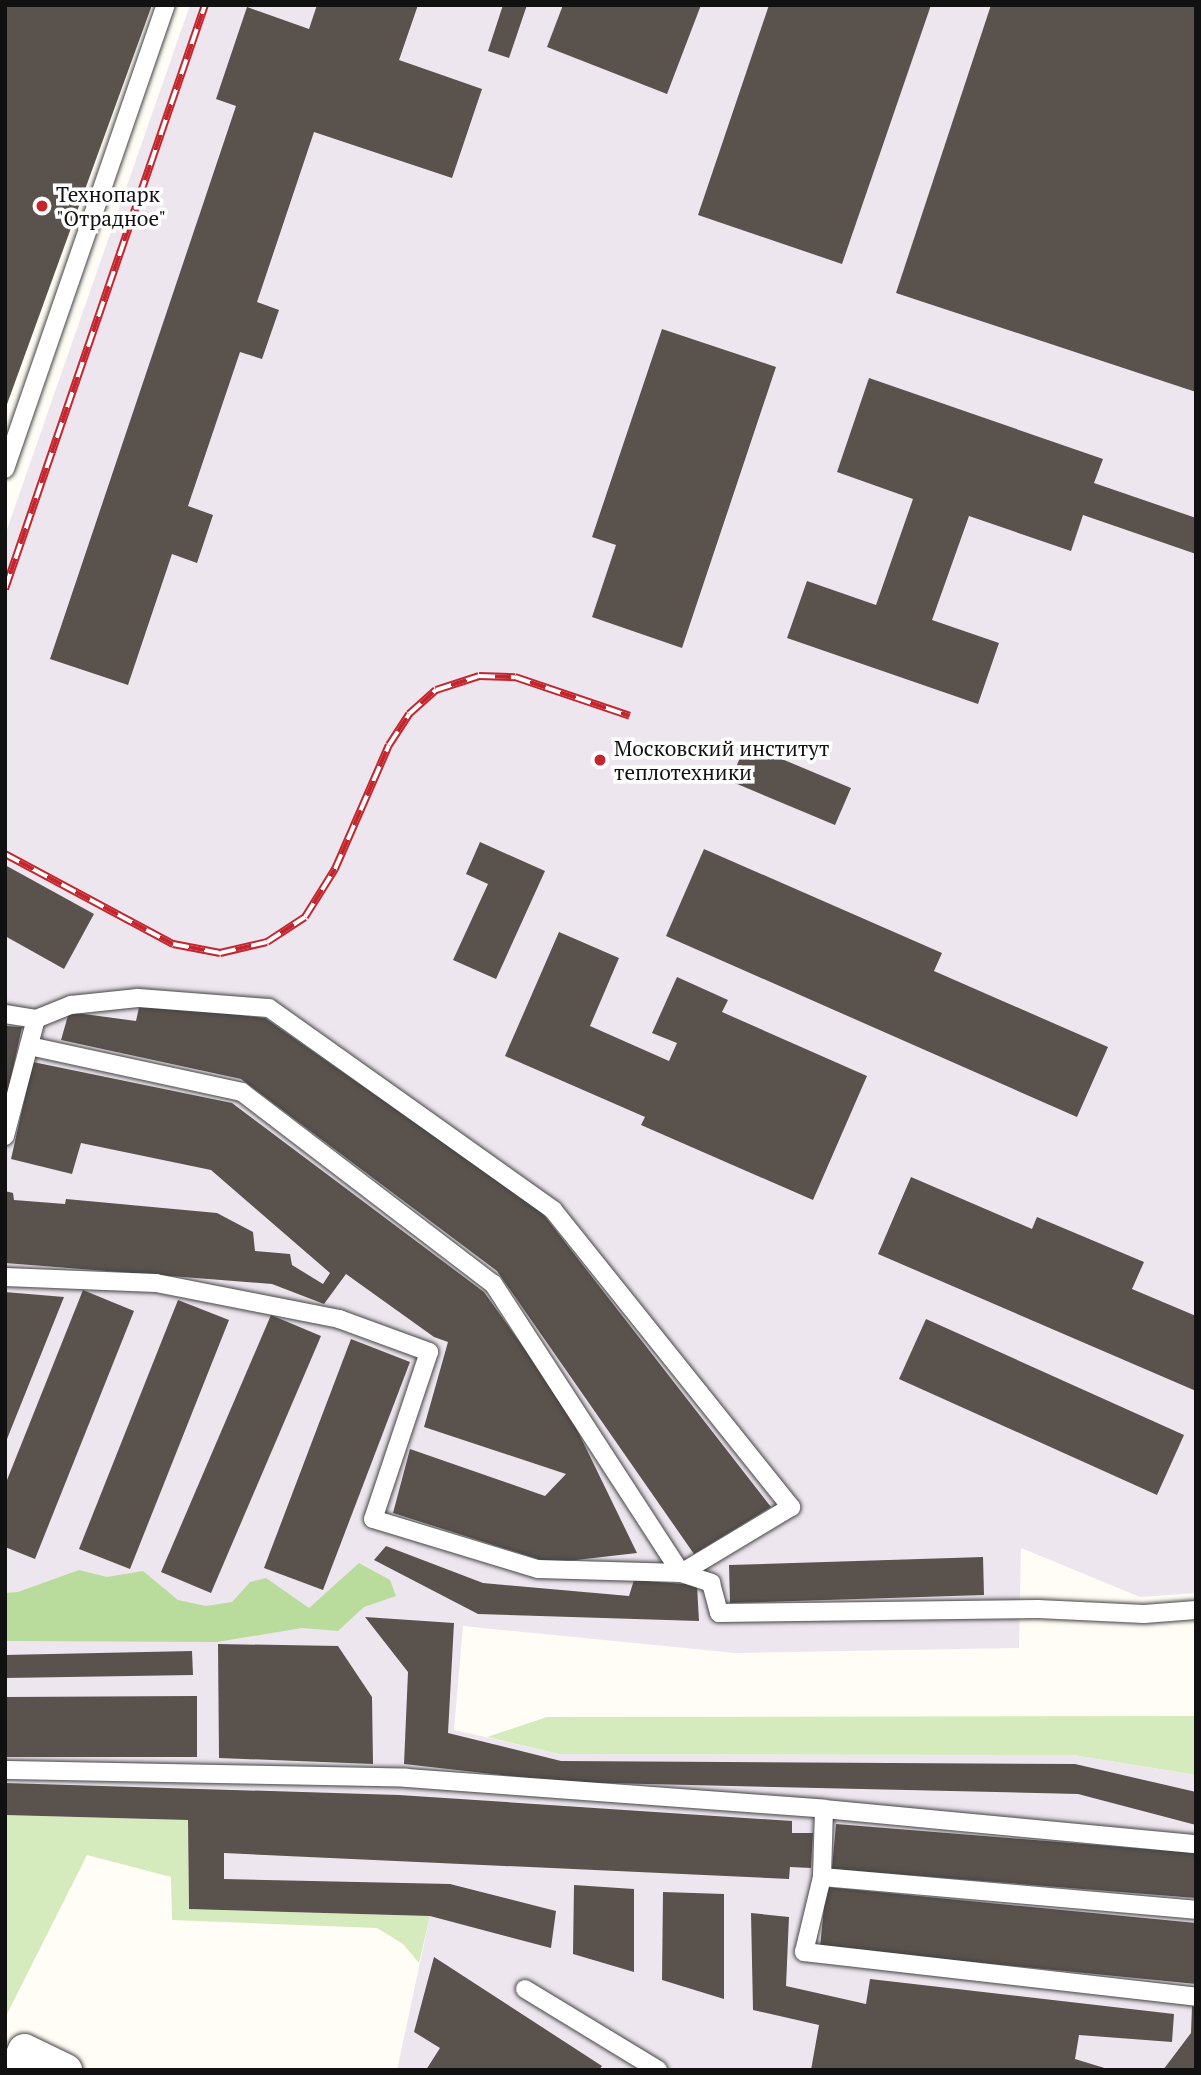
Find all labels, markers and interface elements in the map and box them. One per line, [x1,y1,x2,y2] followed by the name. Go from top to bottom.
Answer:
[56,181,166,231] place label: Технопарк "Отрадное"
[34,198,50,214] marker: Технопарк "Отрадное"
[614,735,829,785] place label: Московский институт теплотехники
[592,752,608,768] marker: Московский институт теплотехники

